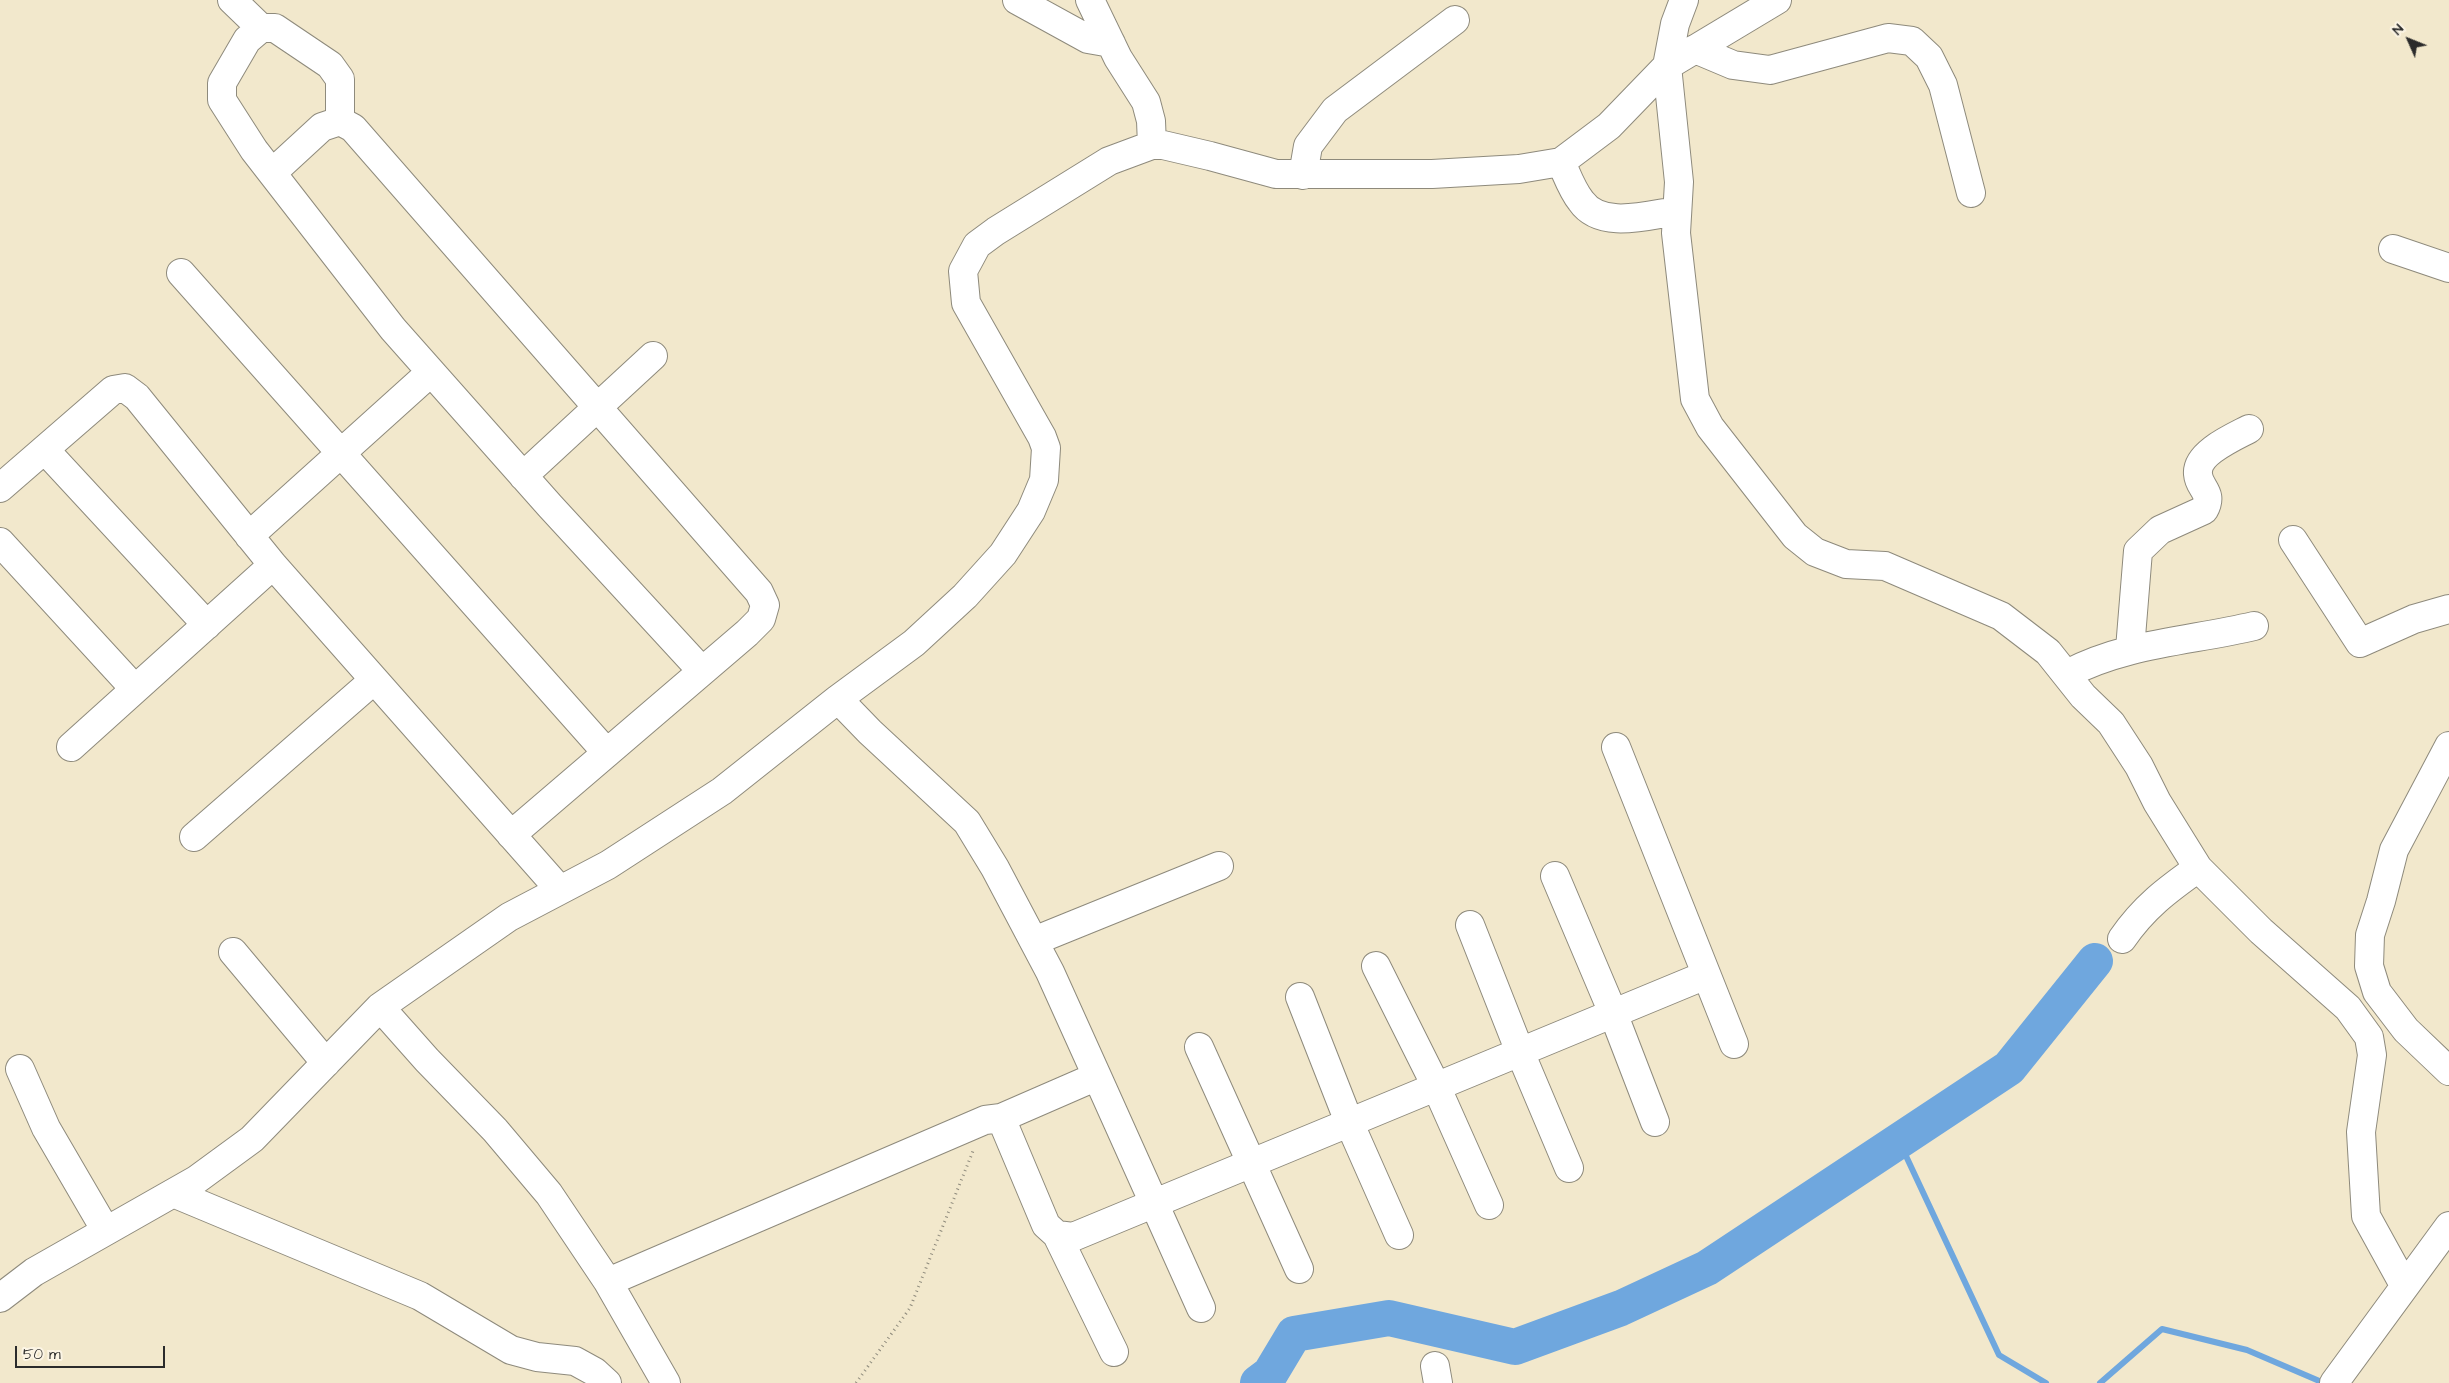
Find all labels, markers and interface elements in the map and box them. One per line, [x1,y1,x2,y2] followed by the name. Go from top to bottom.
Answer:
[2384,15,2434,65] north arrow
[2388,19,2408,40] text: N
[18,1336,168,1368] scale bar
[23,1344,61,1365] text: 50 m

